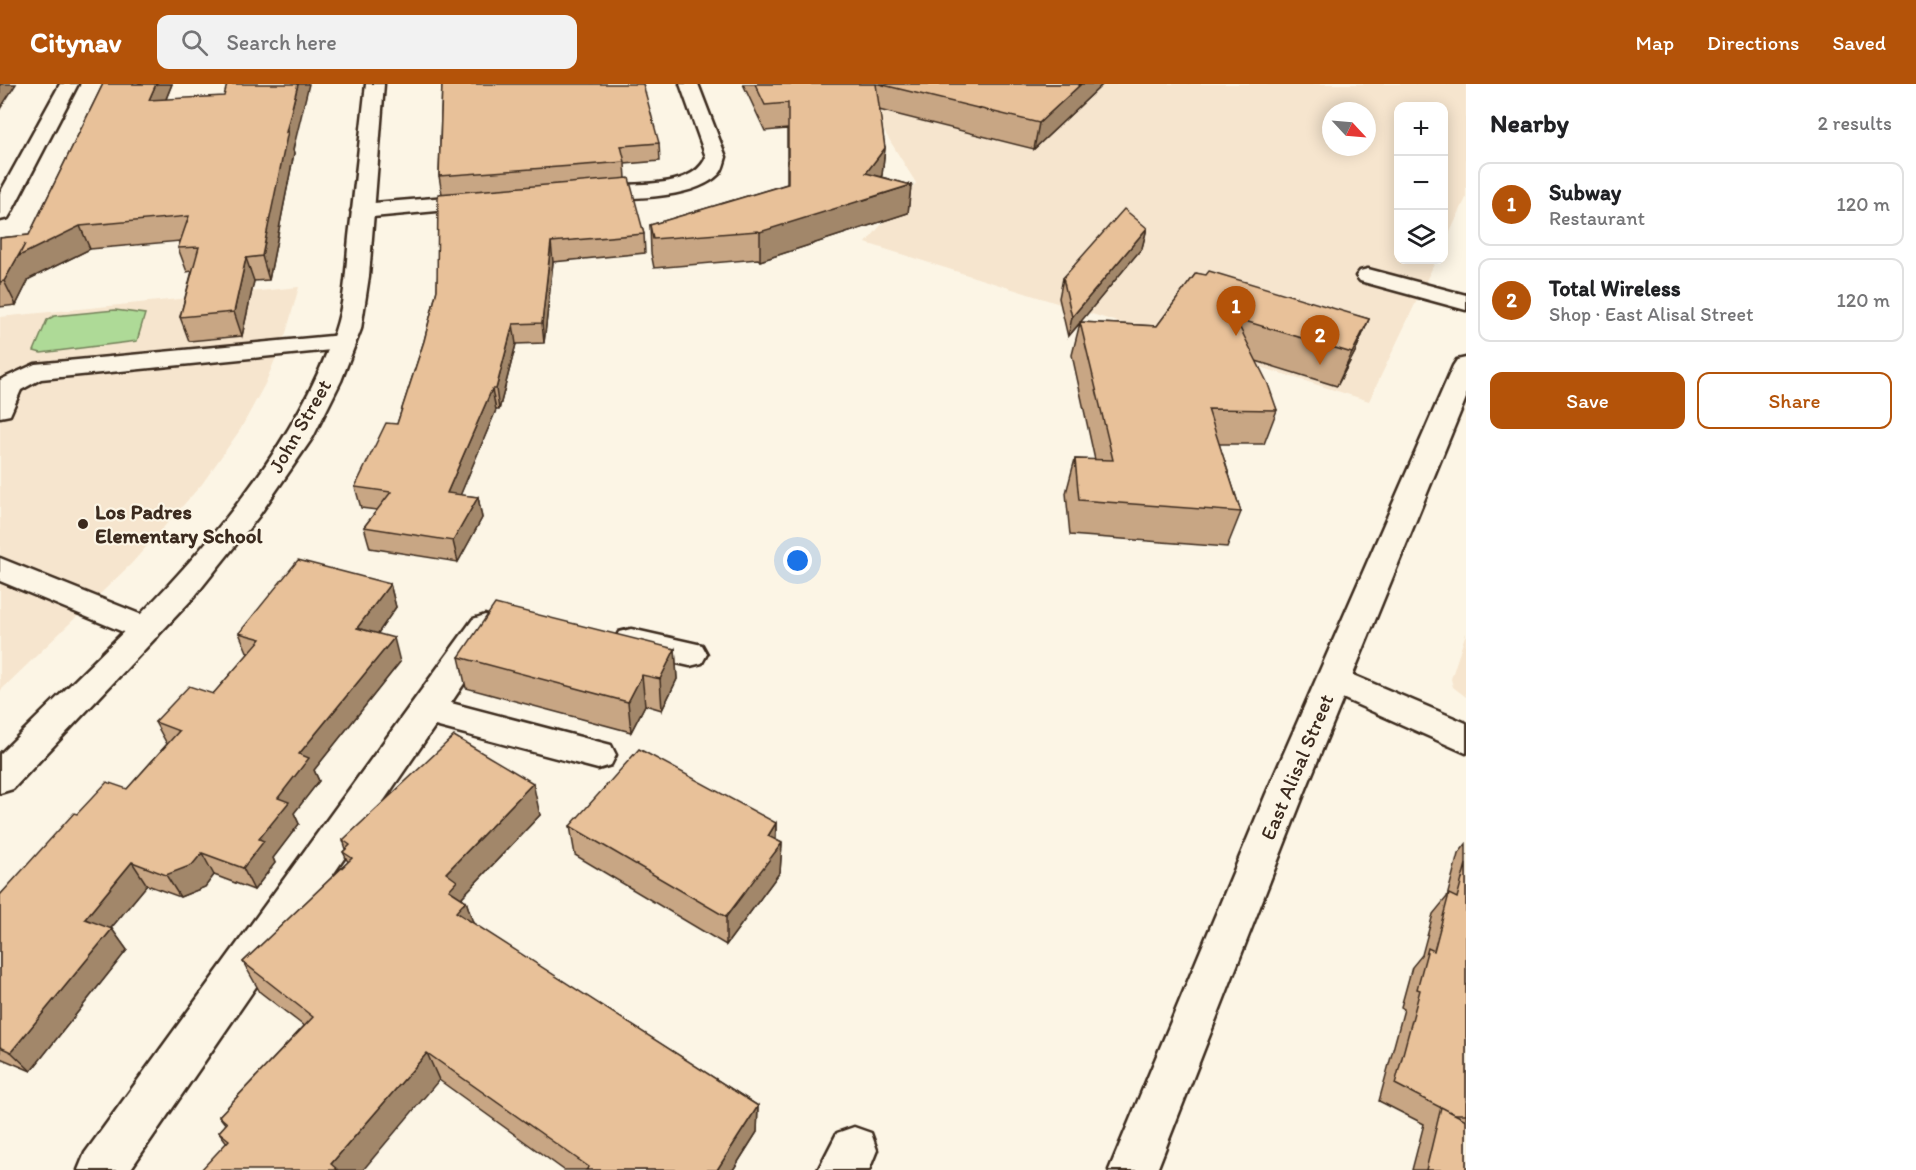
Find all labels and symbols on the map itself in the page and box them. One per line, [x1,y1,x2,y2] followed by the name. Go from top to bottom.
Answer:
[1322,102,1376,156] north arrow
[1216,286,1256,336] pin: 1
[1300,316,1340,365] pin: 2
[263,374,336,477] street label: John Street
[95,499,264,549] place label: Los Padres Elementary School
[76,517,90,531] marker: Los Padres Elementary School
[783,546,812,575] your location
[1255,690,1339,843] street label: East Alisal Street

